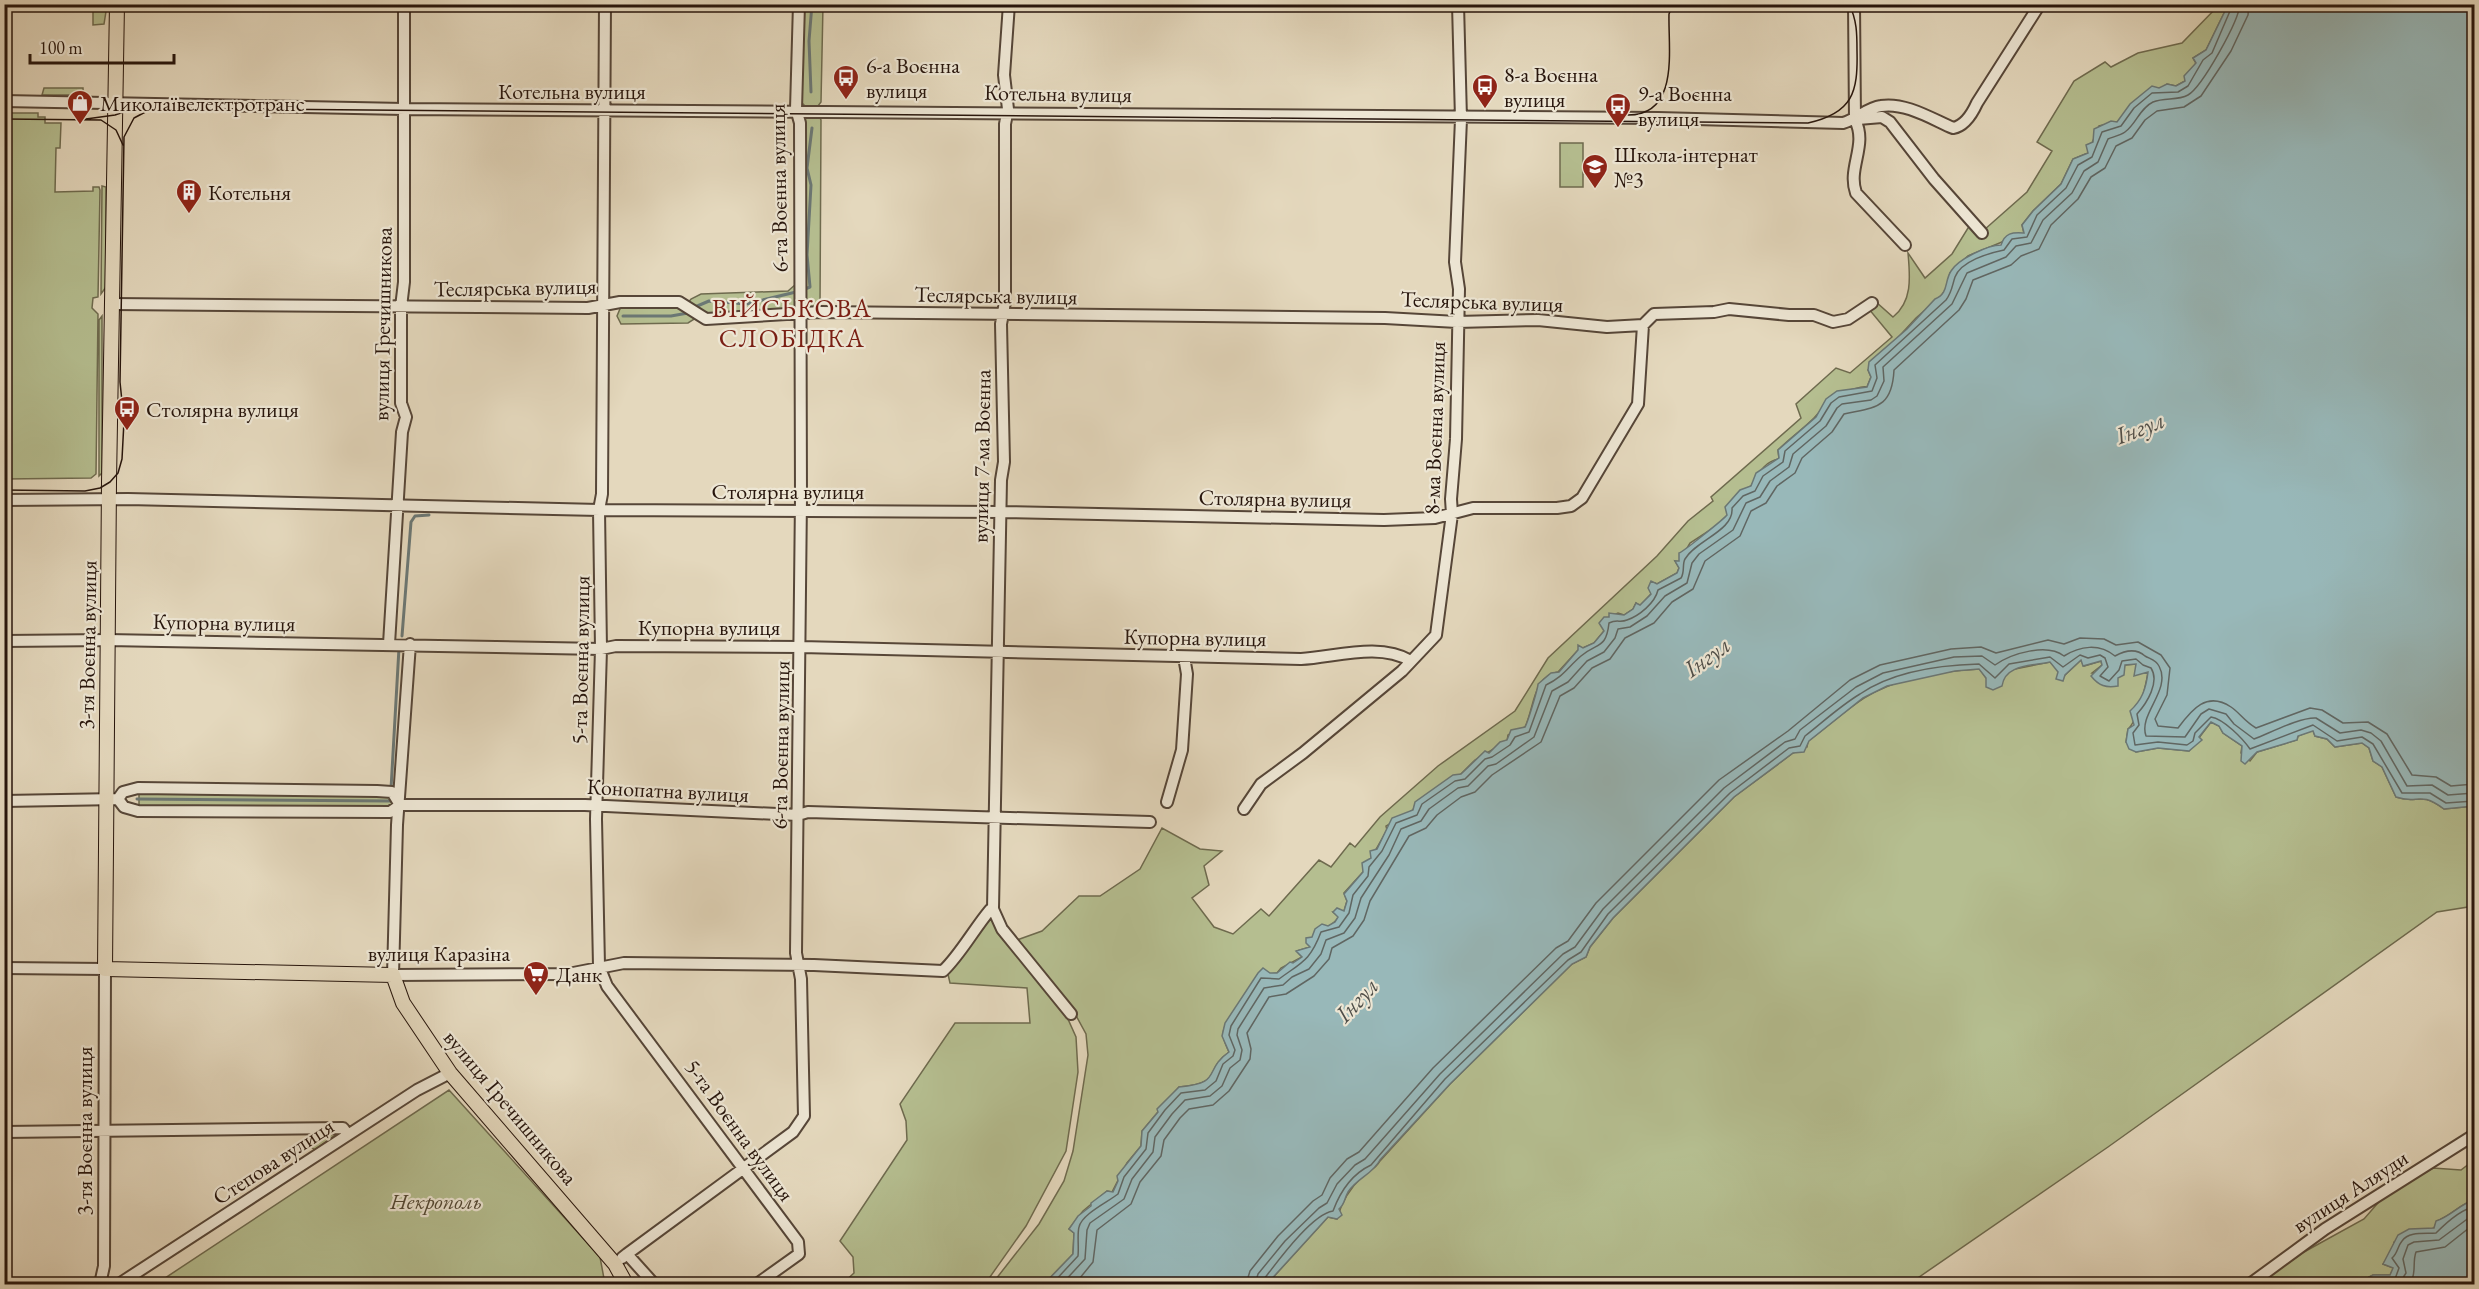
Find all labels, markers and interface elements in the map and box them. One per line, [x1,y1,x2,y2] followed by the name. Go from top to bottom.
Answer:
[30,27,174,65] scale bar
[39,36,83,59] text: 100 m
[866,51,960,105] place label: 6-а Воєнна вулиця
[1504,60,1598,114] place label: 8-а Воєнна вулиця
[831,63,861,101] bus stop icon: 6-а Воєнна вулиця
[1470,72,1500,110] bus stop icon: 8-а Воєнна вулиця
[498,77,646,106] street label: Котельна вулиця
[984,78,1132,109] street label: Котельна вулиця
[1638,79,1732,133] place label: 9-а Воєнна вулиця
[65,88,95,126] shop icon: Миколаївелектротранс
[100,89,305,118] place label: Миколаївелектротранс
[1603,91,1633,129] bus stop icon: 9-а Воєнна вулиця
[763,103,794,273] street label: 6-та Воєнна вулиця
[1614,140,1758,194] place label: Школа-інтернат №3
[1580,152,1610,190] school or university icon: Школа-інтернат №3
[174,177,204,215] building icon: Котельня
[208,178,291,207] place label: Котельня
[366,227,399,421] street label: вулиця Гречишникова
[433,272,597,303] street label: Теслярська вулиця
[914,280,1078,311] street label: Теслярська вулиця
[1400,284,1564,319] street label: Теслярська вулиця
[712,291,872,355] district label: ВІЙСЬКОВА СЛОБІДКА
[1417,341,1452,515] street label: 8-ма Воєнна вулиця
[965,369,998,543] street label: вулиця 7-ма Воєнна
[112,394,142,432] bus stop icon: Столярна вулиця
[146,395,299,424] place label: Столярна вулиця
[2110,404,2169,451] water label: Інгул
[712,477,865,506] street label: Столярна вулиця
[1198,483,1352,514] street label: Столярна вулиця
[72,560,103,730] street label: 3-тя Воєнна вулиця
[565,575,596,745] street label: 5-та Воєнна вулиця
[152,607,296,638] street label: Купорна вулиця
[638,613,781,642] street label: Купорна вулиця
[1123,622,1267,653] street label: Купорна вулиця
[1676,629,1736,685] water label: Інгул
[765,660,796,830] street label: 6-та Воєнна вулиця
[586,772,750,809] street label: Конопатна вулиця
[368,939,511,968] street label: вулиця Каразіна
[521,959,551,997] supermarket icon: Данк
[556,960,603,989] place label: Данк
[1327,971,1385,1029] water label: Інгул
[437,1024,584,1191] street label: вулиця Гречишникова
[70,1046,99,1216] street label: 3-тя Воєнна вулиця
[678,1053,801,1207] street label: 5-та Воєнна вулиця
[207,1111,340,1211] street label: Степова вулиця
[2287,1143,2414,1240] street label: вулиця Аляуди
[389,1187,482,1216] park label: Некрополь

